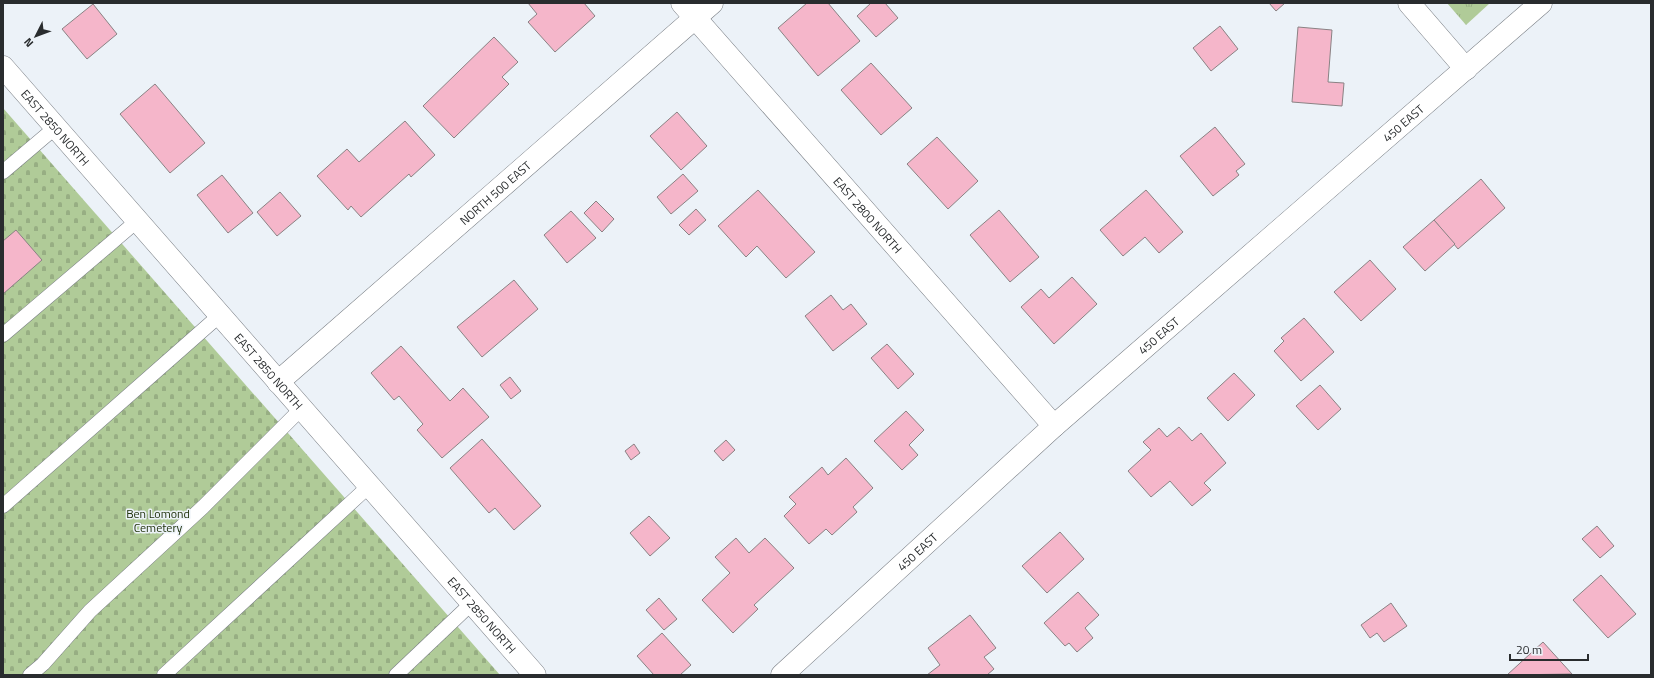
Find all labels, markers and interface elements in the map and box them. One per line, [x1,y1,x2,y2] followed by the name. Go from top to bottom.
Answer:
[16,16,56,56] north arrow
[20,35,37,51] text: N
[17,85,95,170] street label: EAST 2850 NORTH
[1378,99,1428,146] street label: 450 EAST
[455,155,536,229] street label: NORTH 500 EAST
[829,172,907,257] street label: EAST 2800 NORTH
[1133,312,1184,359] street label: 450 EAST
[230,328,308,414] street label: EAST 2850 NORTH
[126,504,190,537] park label: Ben Lomond Cemetery
[892,527,942,575] street label: 450 EAST
[443,572,521,657] street label: EAST 2850 NORTH
[1510,636,1588,662] scale bar
[1516,640,1542,659] text: 20 m

